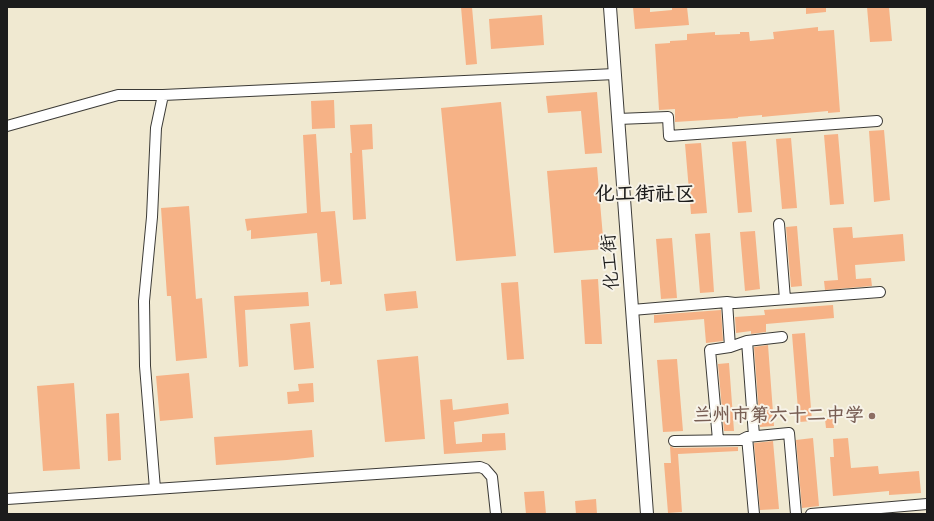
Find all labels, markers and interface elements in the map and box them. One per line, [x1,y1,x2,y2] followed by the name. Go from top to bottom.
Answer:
[595,183,695,207] district label: 化工街社区
[598,233,624,291] street label: 化工街
[693,405,864,427] place label: 兰州市第六十二中学
[867,411,877,421] marker: 兰州市第六十二中学

